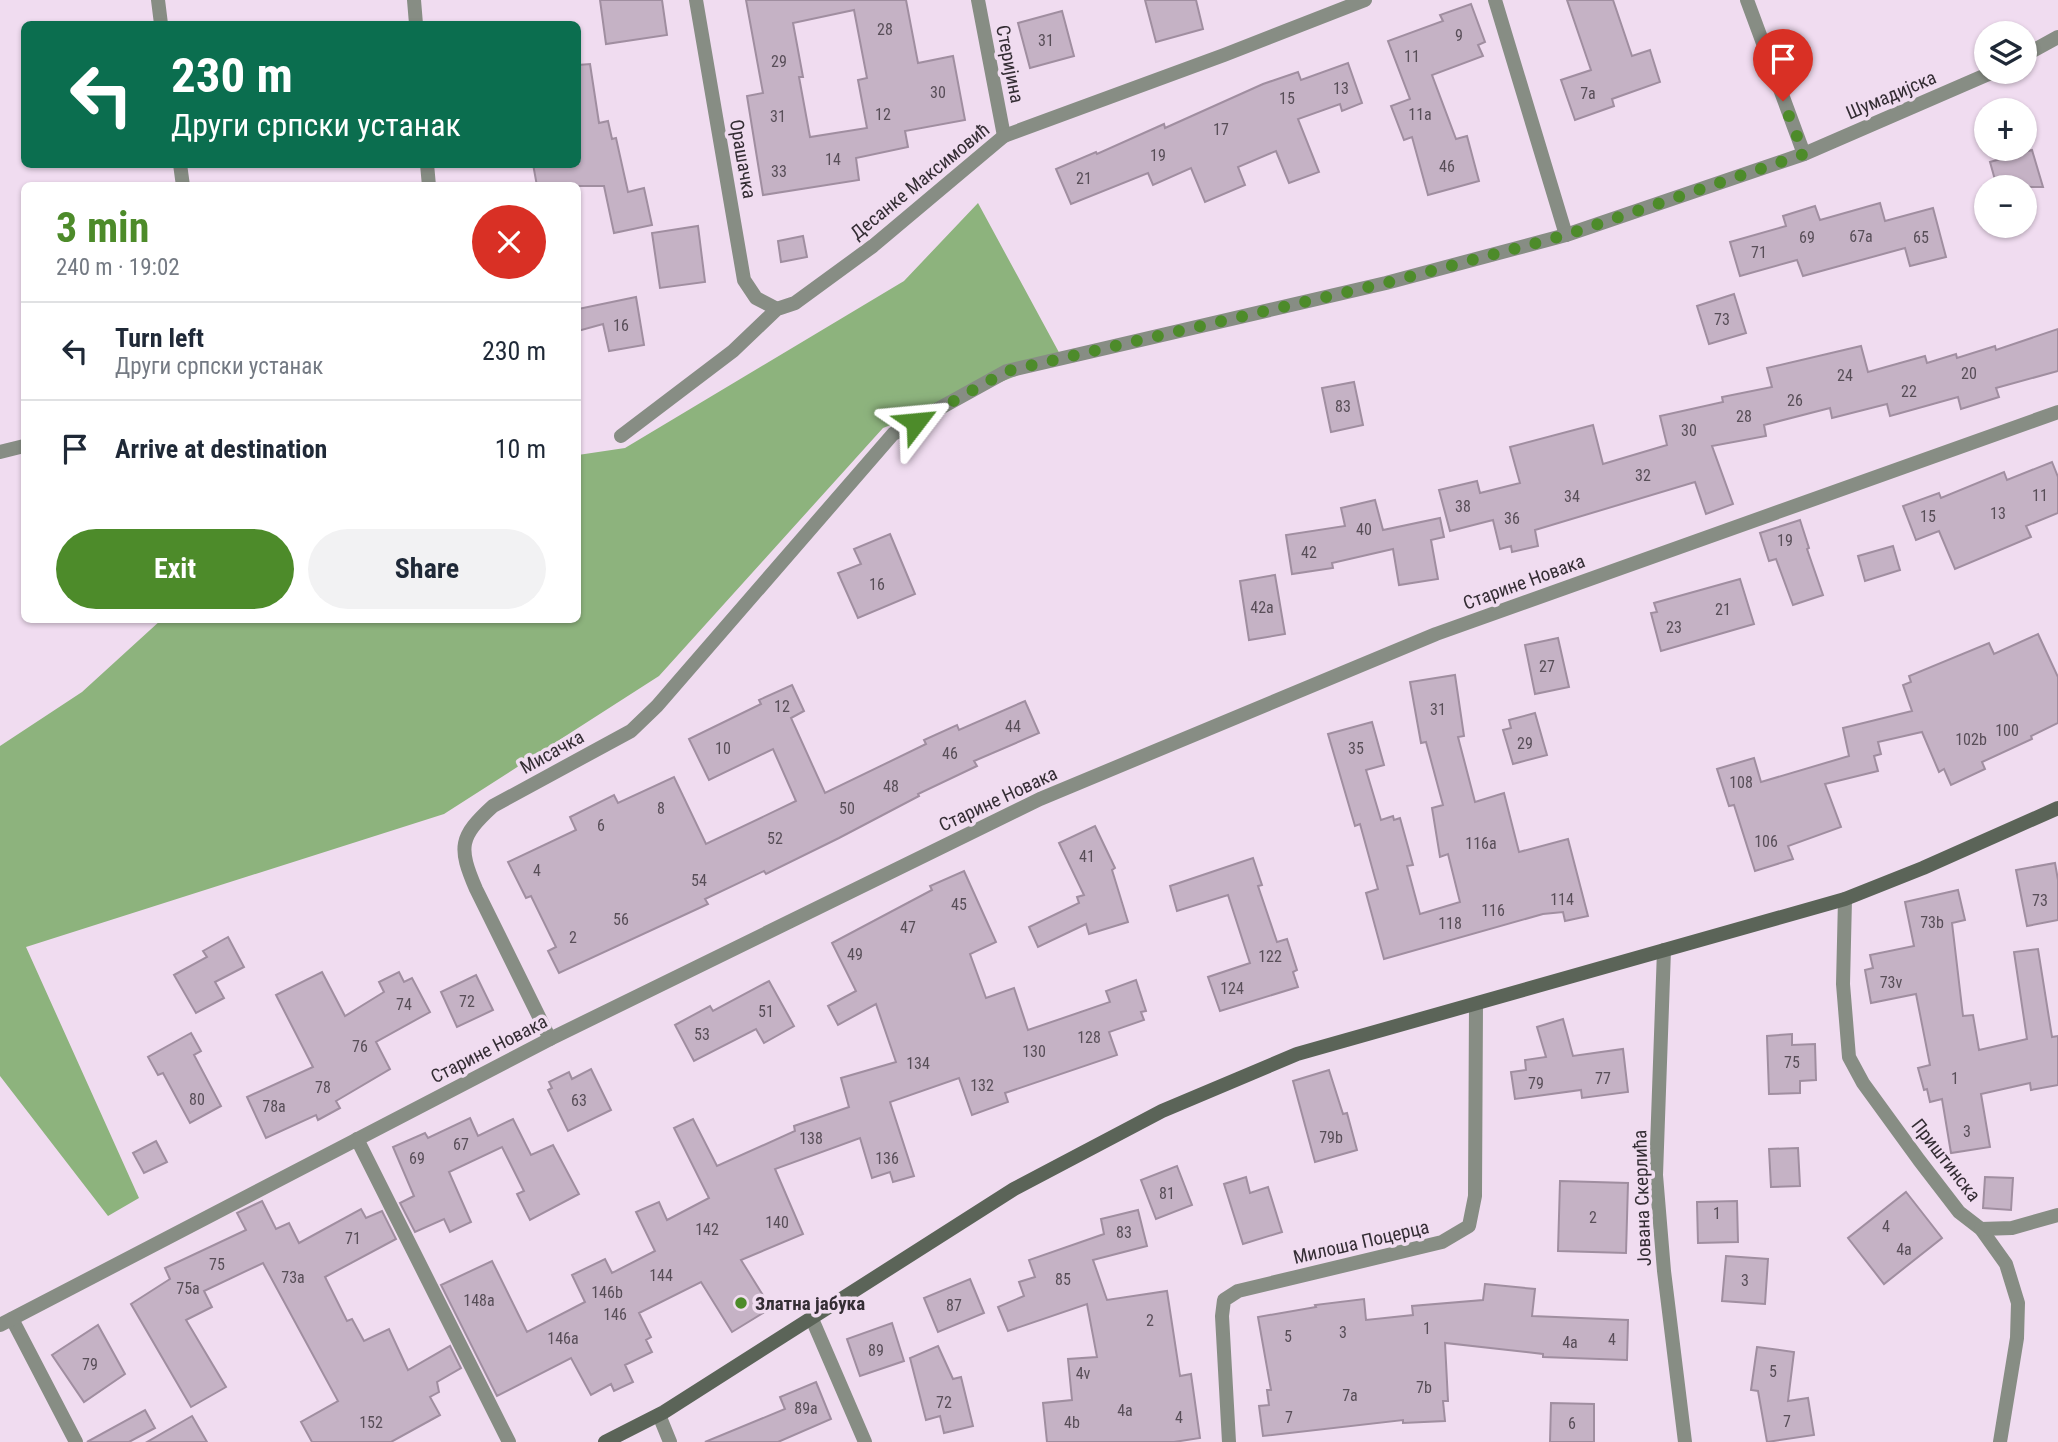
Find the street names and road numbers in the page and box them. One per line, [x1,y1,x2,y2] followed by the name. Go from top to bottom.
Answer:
[991,23,1029,105] street label: Стеријина
[1842,66,1940,124] street label: Шумадијска
[725,118,761,200] street label: Орашачка
[846,118,994,244] street label: Десанке Максимовић
[1460,549,1588,615] street label: Старине Новака
[516,725,588,779] street label: Мисачка
[935,762,1061,836] street label: Старине Новака
[427,1010,551,1088] street label: Старине Новака
[1907,1114,1985,1206] street label: Приштинска
[1628,1129,1656,1267] street label: Јована Скерлића
[1291,1215,1431,1269] street label: Милоша Поцерца

